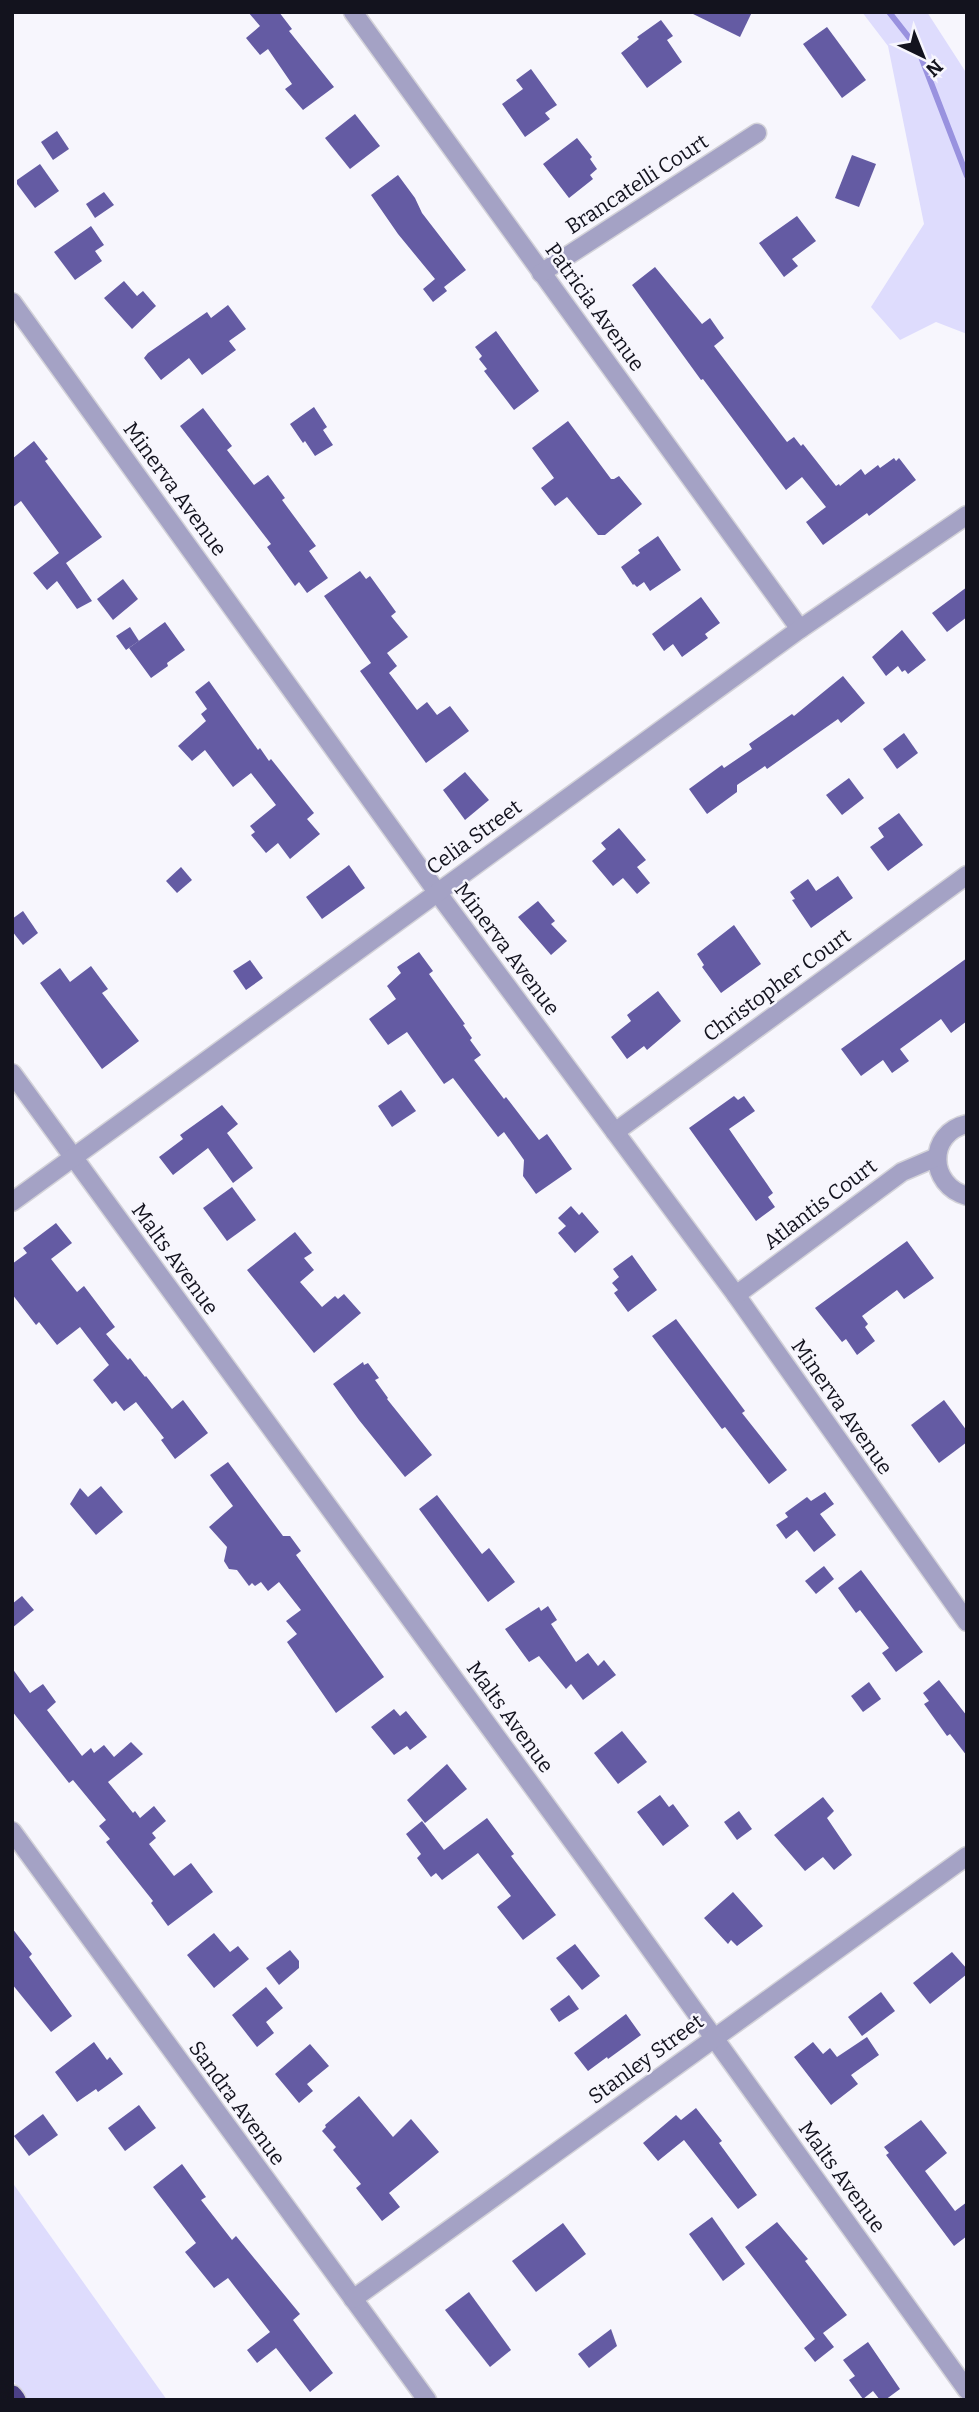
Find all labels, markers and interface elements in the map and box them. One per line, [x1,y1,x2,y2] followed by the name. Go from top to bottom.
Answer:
[888,21,958,91] north arrow
[921,55,947,82] text: N
[561,128,713,240] street label: Brancatelli Court
[540,238,650,376] street label: Patricia Avenue
[118,417,232,561] street label: Minerva Avenue
[421,793,527,880] street label: Celia Street
[449,878,565,1020] street label: Minerva Avenue
[698,922,856,1047] street label: Christopher Court
[758,1153,882,1255] street label: Atlantis Court
[126,1198,224,1320] street label: Malts Avenue
[786,1334,898,1480] street label: Minerva Avenue
[461,1656,559,1778] street label: Malts Avenue
[583,2008,709,2110] street label: Stanley Street
[183,2036,291,2170] street label: Sandra Avenue
[793,2116,891,2238] street label: Malts Avenue

